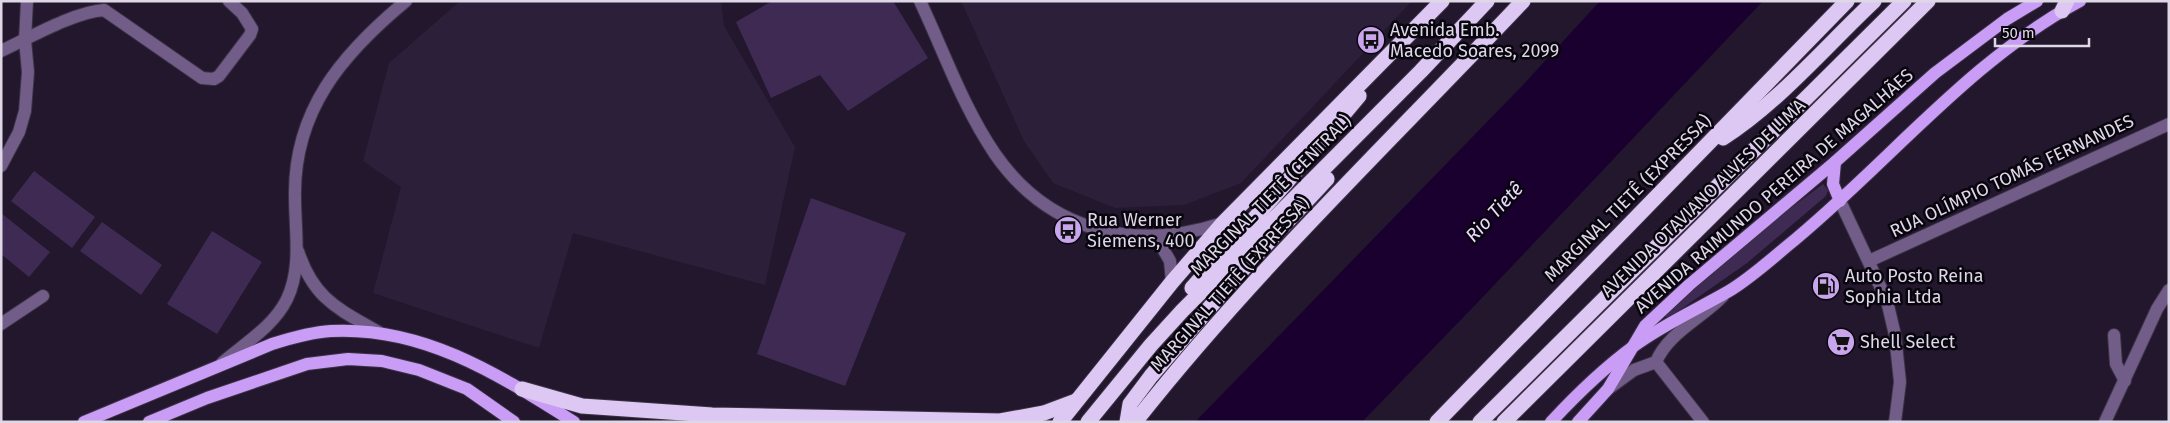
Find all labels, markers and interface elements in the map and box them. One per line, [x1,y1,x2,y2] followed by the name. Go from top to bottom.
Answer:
[1995,15,2089,47] scale bar
[1390,19,1559,62] place label: Avenida Emb. Macedo Soares, 2099
[2002,24,2035,42] text: 50 m
[1356,25,1386,55] bus stop icon: Avenida Emb. Macedo Soares, 2099
[1630,63,1918,318] street label: AVENIDA RAIMUNDO PEREIRA DE MAGALHÃES
[1596,94,1810,302] street label: AVENIDA OTAVIANO ALVES DE LIMA
[1886,109,2138,242] street label: RUA OLÍMPIO TOMÁS FERNANDES
[1186,110,1356,280] street label: MARGINAL TIETÊ (CENTRAL)
[1540,110,1716,286] street label: MARGINAL TIETÊ (EXPRESSA)
[1460,177,1528,247] water label: Rio Tietê
[1146,192,1314,376] street label: MARGINAL TIETÊ (EXPRESSA)
[1087,209,1195,252] place label: Rua Werner Siemens, 400
[1053,215,1083,245] bus stop icon: Rua Werner Siemens, 400
[1845,265,1984,308] place label: Auto Posto Reina Sophia Ltda
[1811,271,1841,301] fuel station icon: Auto Posto Reina Sophia Ltda
[1826,327,1856,357] supermarket icon: Shell Select
[1860,331,1956,353] place label: Shell Select

